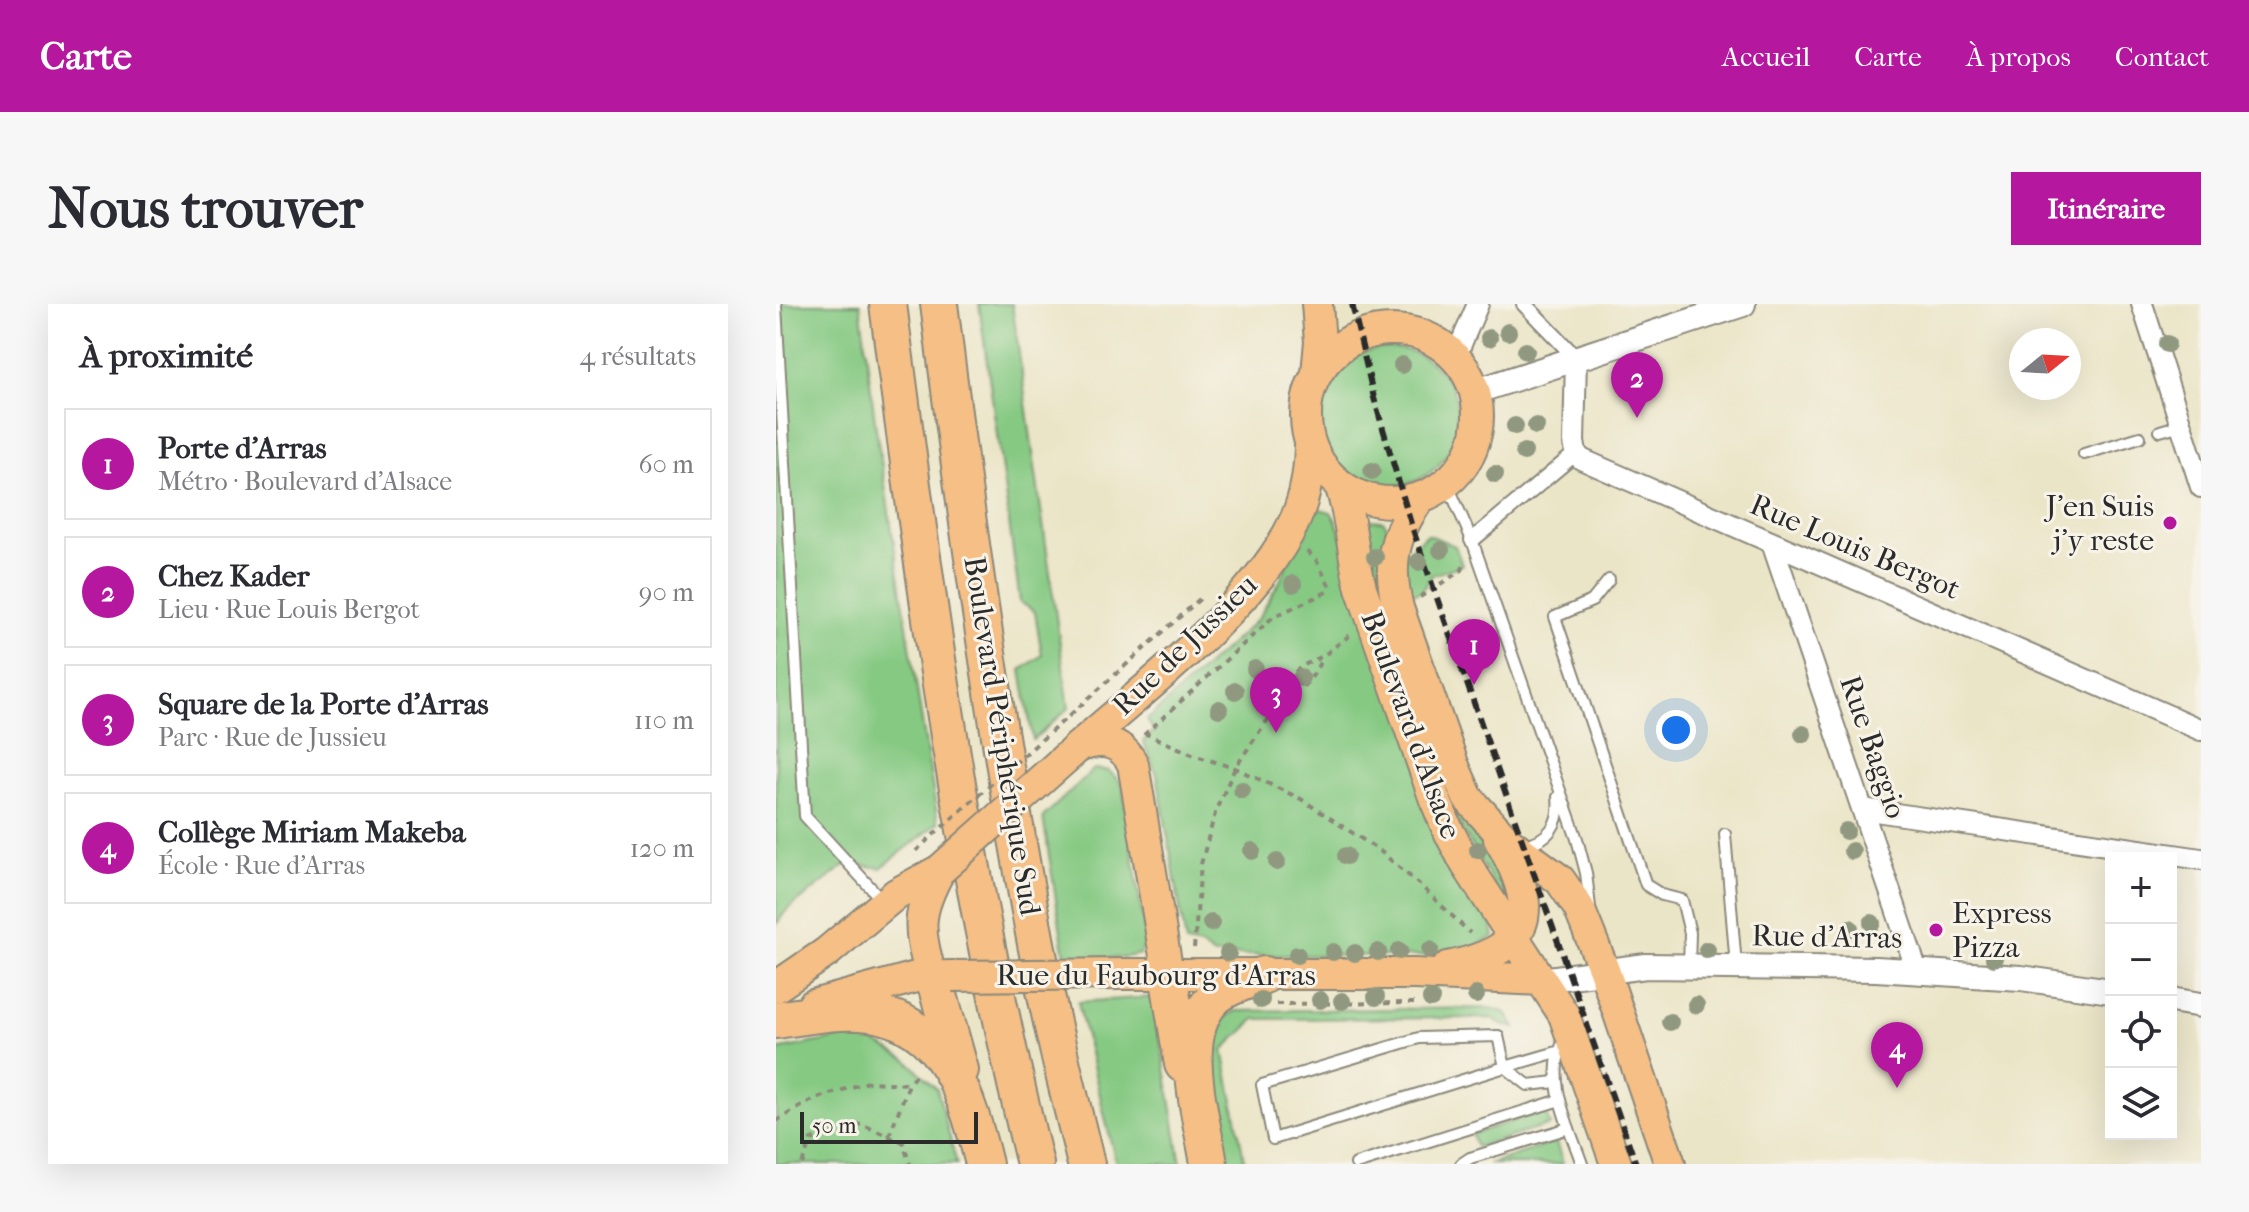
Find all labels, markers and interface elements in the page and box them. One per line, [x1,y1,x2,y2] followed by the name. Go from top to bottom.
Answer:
[40,34,132,79] text: Carte
[1722,40,1810,73] text: Accueil
[1854,40,1922,73] text: Carte
[1966,40,2071,73] text: À propos
[2115,40,2209,73] text: Contact
[2011,172,2201,245] button: Itinéraire
[48,176,363,241] text: Nous trouver
[2009,328,2081,400] north arrow
[80,336,253,376] text: À proximité
[580,341,696,372] text: 4 résultats
[1611,352,1663,418] pin: 2
[158,431,327,466] text: Porte d'Arras
[103,449,113,480] text: 1
[638,449,694,480] text: 60 m
[158,466,452,497] text: Métro · Boulevard d'Alsace
[1745,487,1965,607] street label: Rue Louis Bergot
[2044,489,2154,558] place label: J'en Suis j'y reste
[2161,514,2179,532] marker: J'en Suis j'y reste
[956,554,1048,919] street label: Boulevard Périphérique Sud
[158,559,309,594] text: Chez Kader
[1105,567,1265,723] street label: Rue de Jussieu
[101,577,115,608] text: 2
[639,577,694,608] text: 90 m
[158,594,420,625] text: Lieu · Rue Louis Bergot
[1354,606,1469,844] street label: Boulevard d'Alsace
[1448,619,1500,685] pin: 1
[1250,667,1302,733] pin: 3
[1832,671,1914,823] street label: Rue Baggio
[158,687,489,722] text: Square de la Porte d'Arras
[103,705,113,736] text: 3
[634,705,694,736] text: 110 m
[1656,710,1696,750] your location
[158,722,387,753] text: Parc · Rue de Jussieu
[158,815,466,850] text: Collège Miriam Makeba
[100,833,116,864] text: 4
[630,833,694,864] text: 120 m
[158,850,365,881] text: École · Rue d'Arras
[2105,852,2177,1140] map controls
[2105,852,2177,924] button: +
[1952,896,2052,965] place label: Express Pizza
[1751,918,1903,956] street label: Rue d'Arras
[1927,921,1945,939] marker: Express Pizza
[2105,924,2177,996] button: −
[996,958,1316,993] street label: Rue du Faubourg d'Arras
[2105,996,2177,1068] button: locate
[1871,1022,1923,1088] pin: 4
[2105,1068,2177,1140] button: layers
[800,1108,978,1144] scale bar
[812,1113,857,1139] text: 50 m

